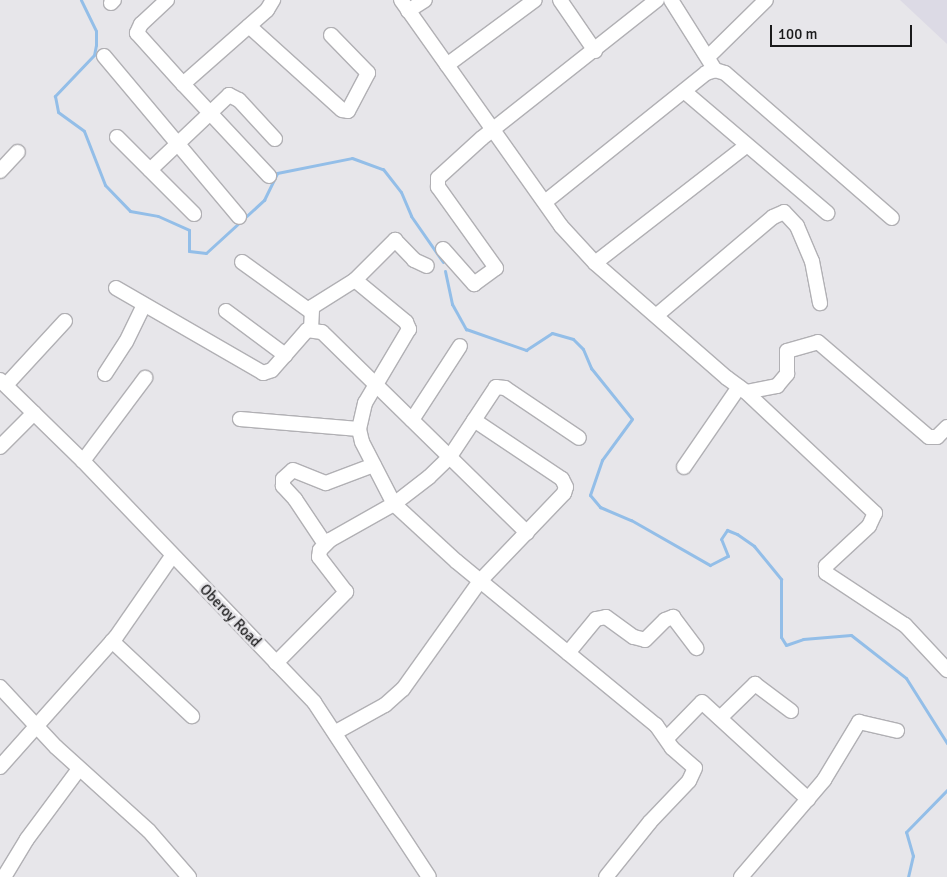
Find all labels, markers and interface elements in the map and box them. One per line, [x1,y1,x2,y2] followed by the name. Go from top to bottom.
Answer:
[772,15,914,47] scale bar
[778,25,818,43] text: 100 m
[196,581,264,651] street label: Oberoy Road

